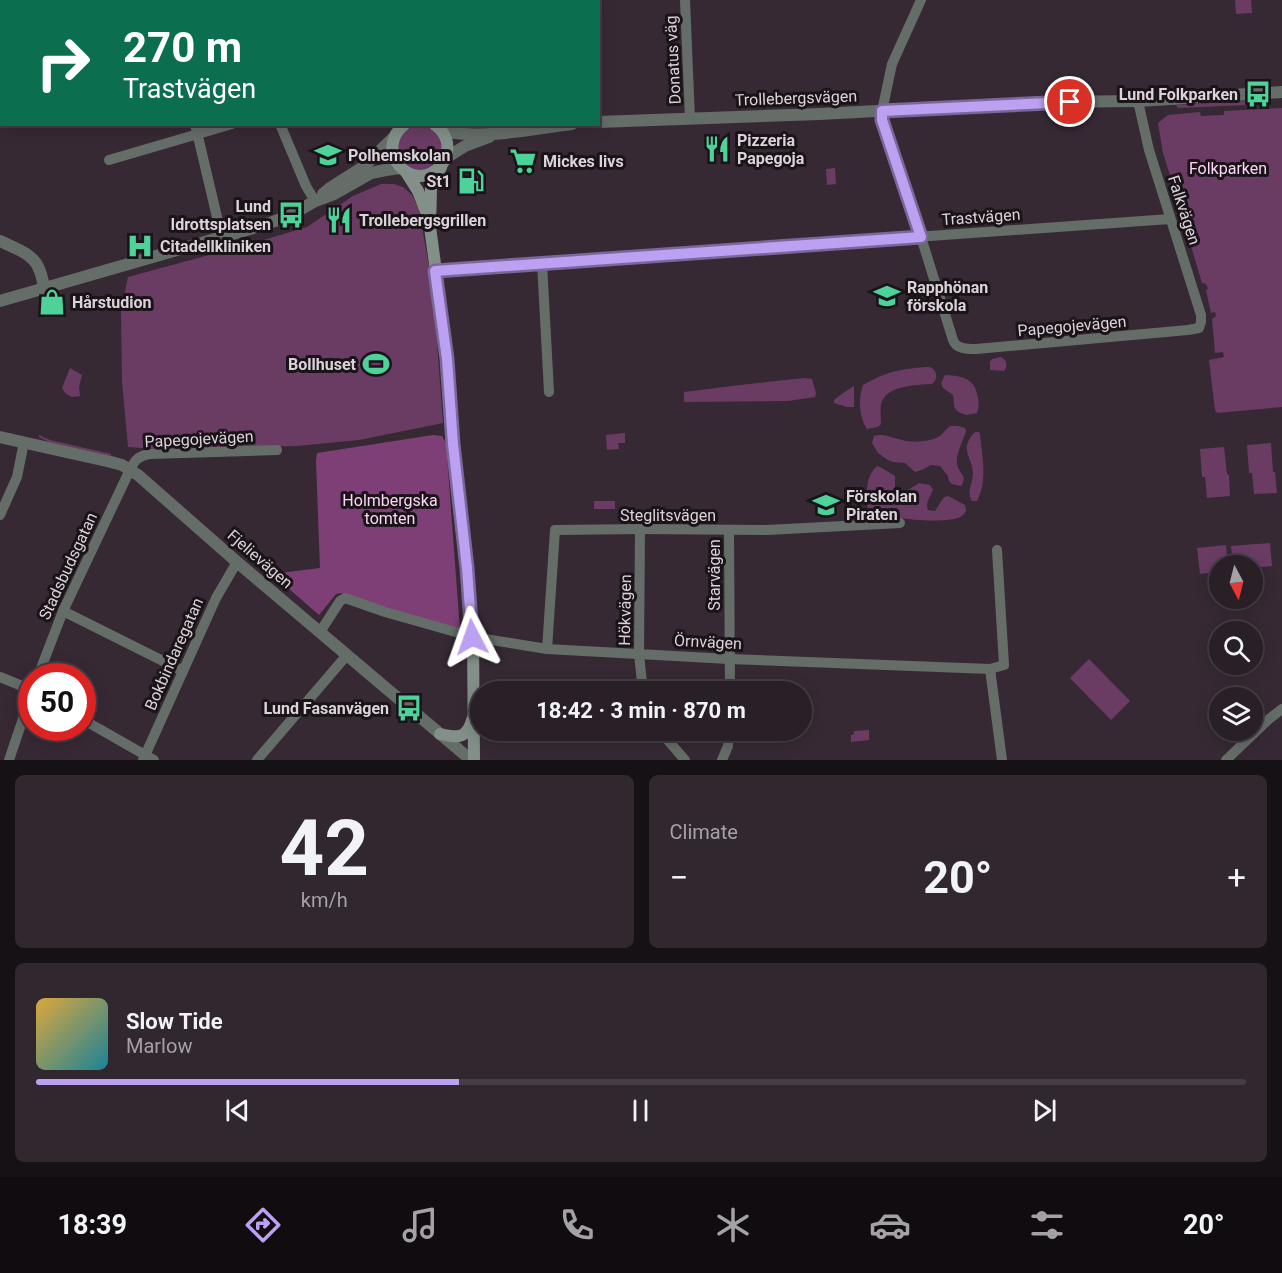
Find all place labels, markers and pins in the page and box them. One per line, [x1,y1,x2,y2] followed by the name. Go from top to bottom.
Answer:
[1044,76,1095,127] pin
[1243,79,1273,109] bus stop icon: Lund Folkparken
[1119,85,1238,104] place label: Lund Folkparken
[737,131,805,168] place label: Pizzeria Papegoja
[702,134,732,164] restaurant icon: Pizzeria Papegoja
[313,140,343,170] school or university icon: Polhemskolan
[348,146,451,165] place label: Polhemskolan
[508,146,538,176] supermarket icon: Mickes livs
[543,152,624,171] place label: Mickes livs
[456,166,486,196] fuel station icon: St1
[427,172,451,191] place label: St1
[171,197,271,234] place label: Lund Idrottsplatsen
[276,200,306,230] bus stop icon: Lund Idrottsplatsen
[324,205,354,235] restaurant icon: Trollebergsgrillen
[359,211,486,230] place label: Trollebergsgrillen
[125,231,155,261] hospital icon: Citadellkliniken
[160,237,271,256] place label: Citadellkliniken
[907,278,988,315] place label: Rapphönan förskola
[872,281,902,311] school or university icon: Rapphönan förskola
[37,287,67,317] shop icon: Hårstudion
[72,293,152,312] place label: Hårstudion
[361,349,391,379] sports icon: Bollhuset
[288,355,357,374] place label: Bollhuset
[846,487,917,524] place label: Förskolan Piraten
[811,490,841,520] school or university icon: Förskolan Piraten
[394,693,424,723] bus stop icon: Lund Fasanvägen
[263,699,389,718] place label: Lund Fasanvägen

